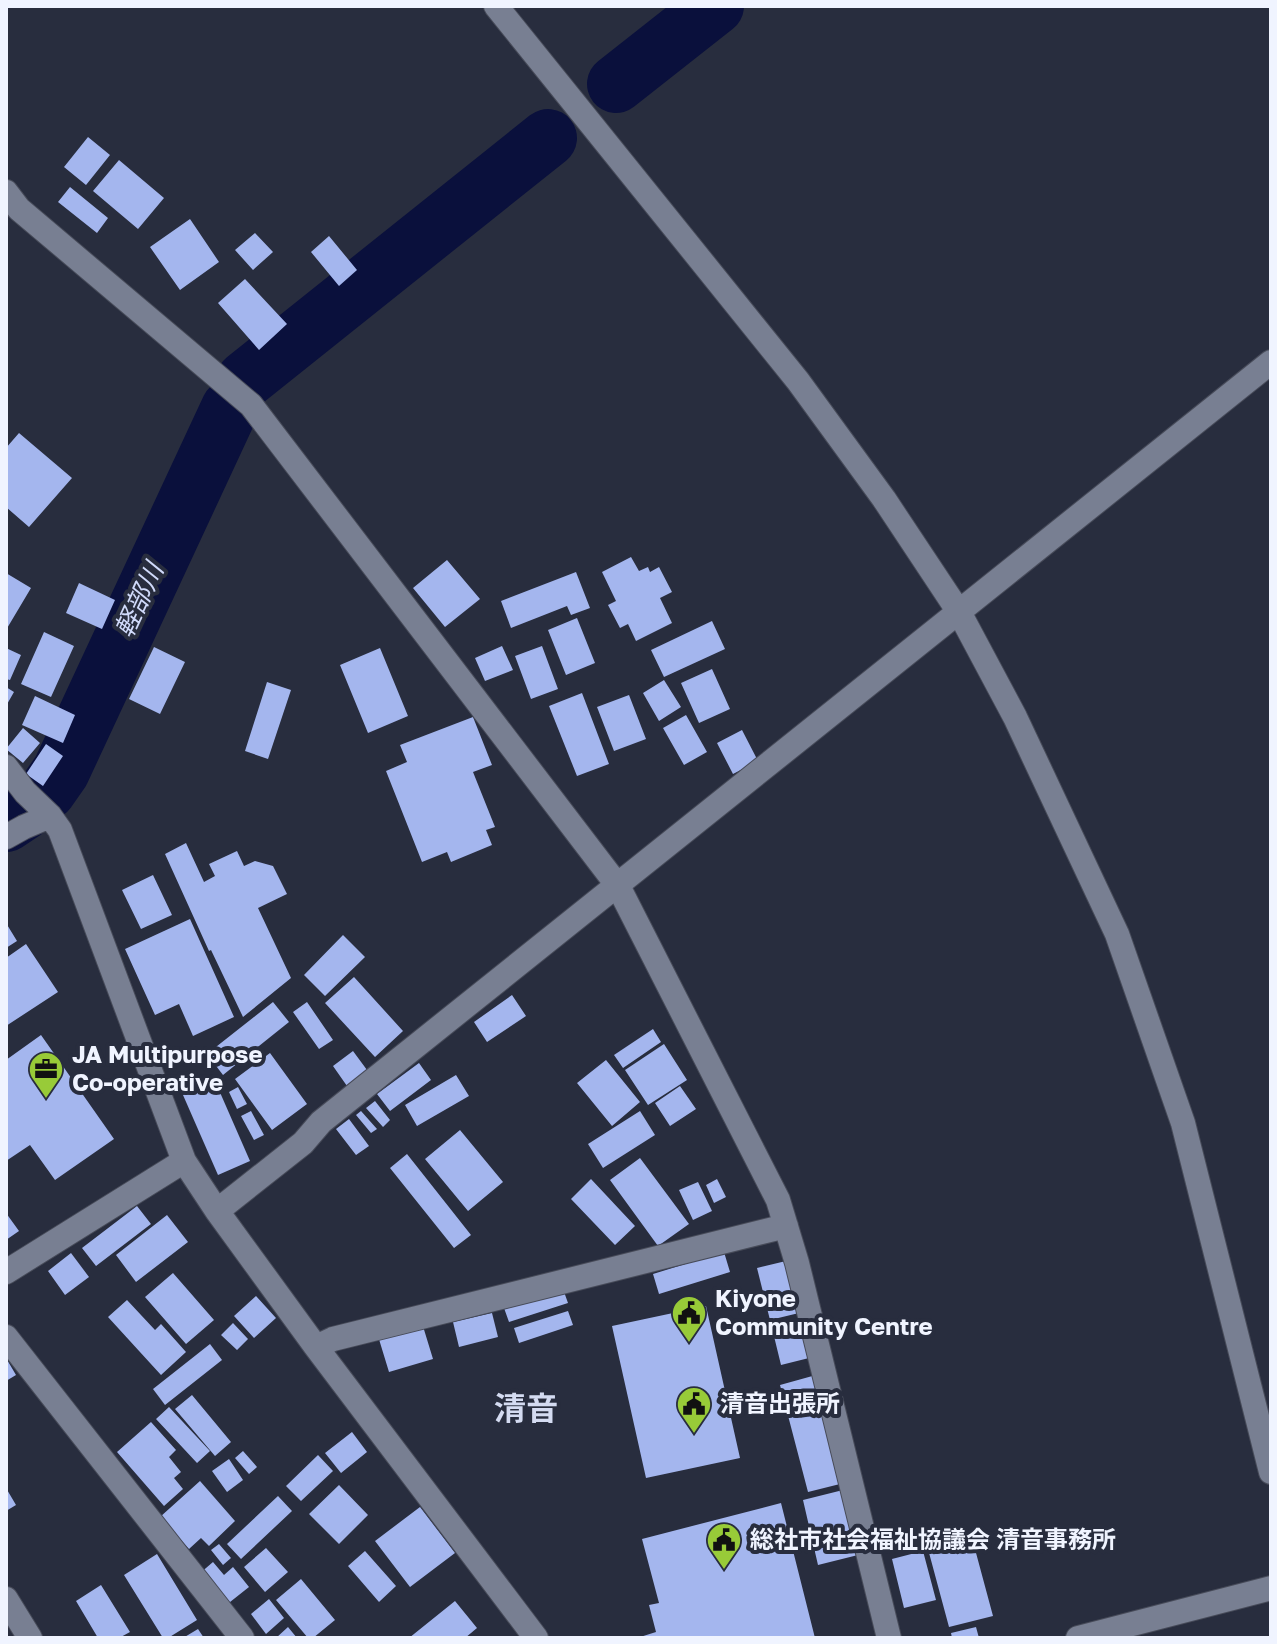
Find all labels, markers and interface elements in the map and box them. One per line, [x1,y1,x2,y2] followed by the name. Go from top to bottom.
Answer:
[108,555,170,642] water label: 軽部川
[72,1039,263,1096] place label: JA Multipurpose Co-operative
[27,1050,65,1100] office icon: JA Multipurpose Co-operative
[715,1283,933,1340] place label: Kiyone Community Centre
[670,1294,708,1344] public building icon: Kiyone Community Centre
[675,1385,713,1435] public building icon: 清音出張所
[720,1388,840,1417] place label: 清音出張所
[494,1389,558,1427] district label: 清音
[705,1521,743,1571] public building icon: 総社市社会福祉協議会 清音事務所
[750,1524,1116,1553] place label: 総社市社会福祉協議会 清音事務所

